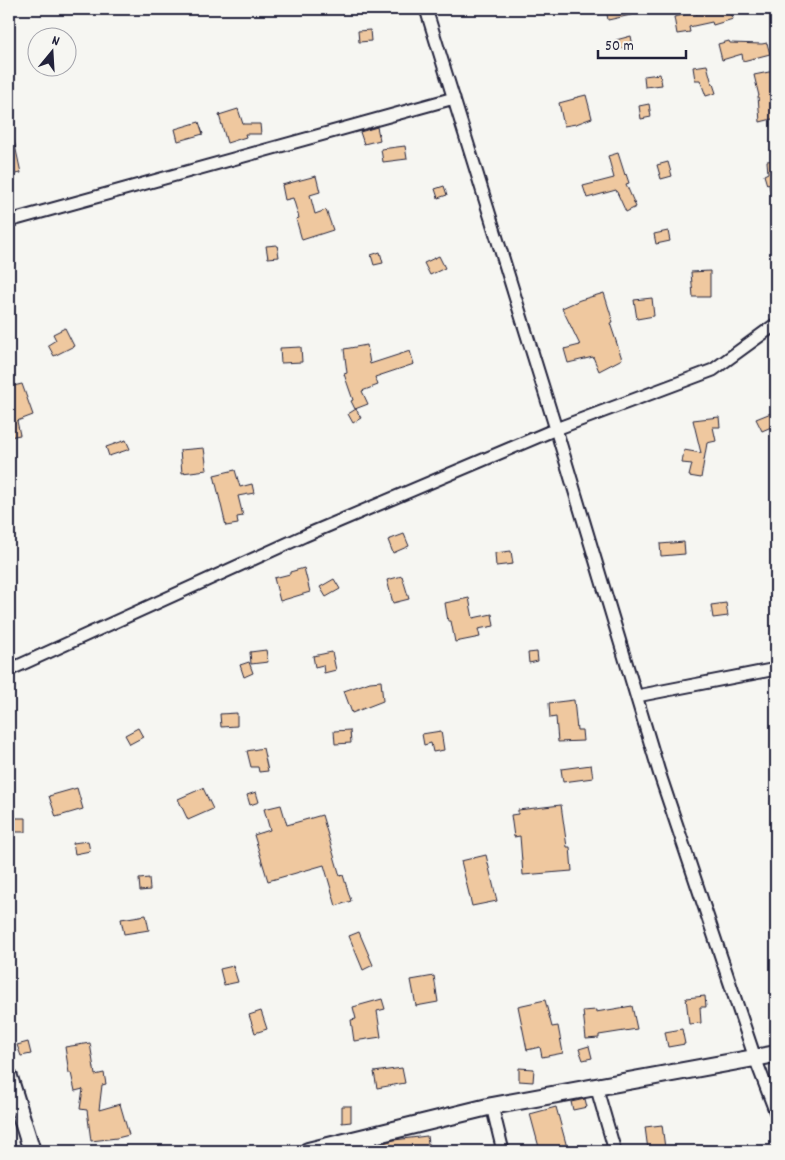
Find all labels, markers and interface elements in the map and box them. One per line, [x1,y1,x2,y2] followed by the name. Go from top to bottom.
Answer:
[28,28,78,78] north arrow
[598,28,685,60] scale bar
[49,31,62,52] text: N
[605,36,634,58] text: 50 m

